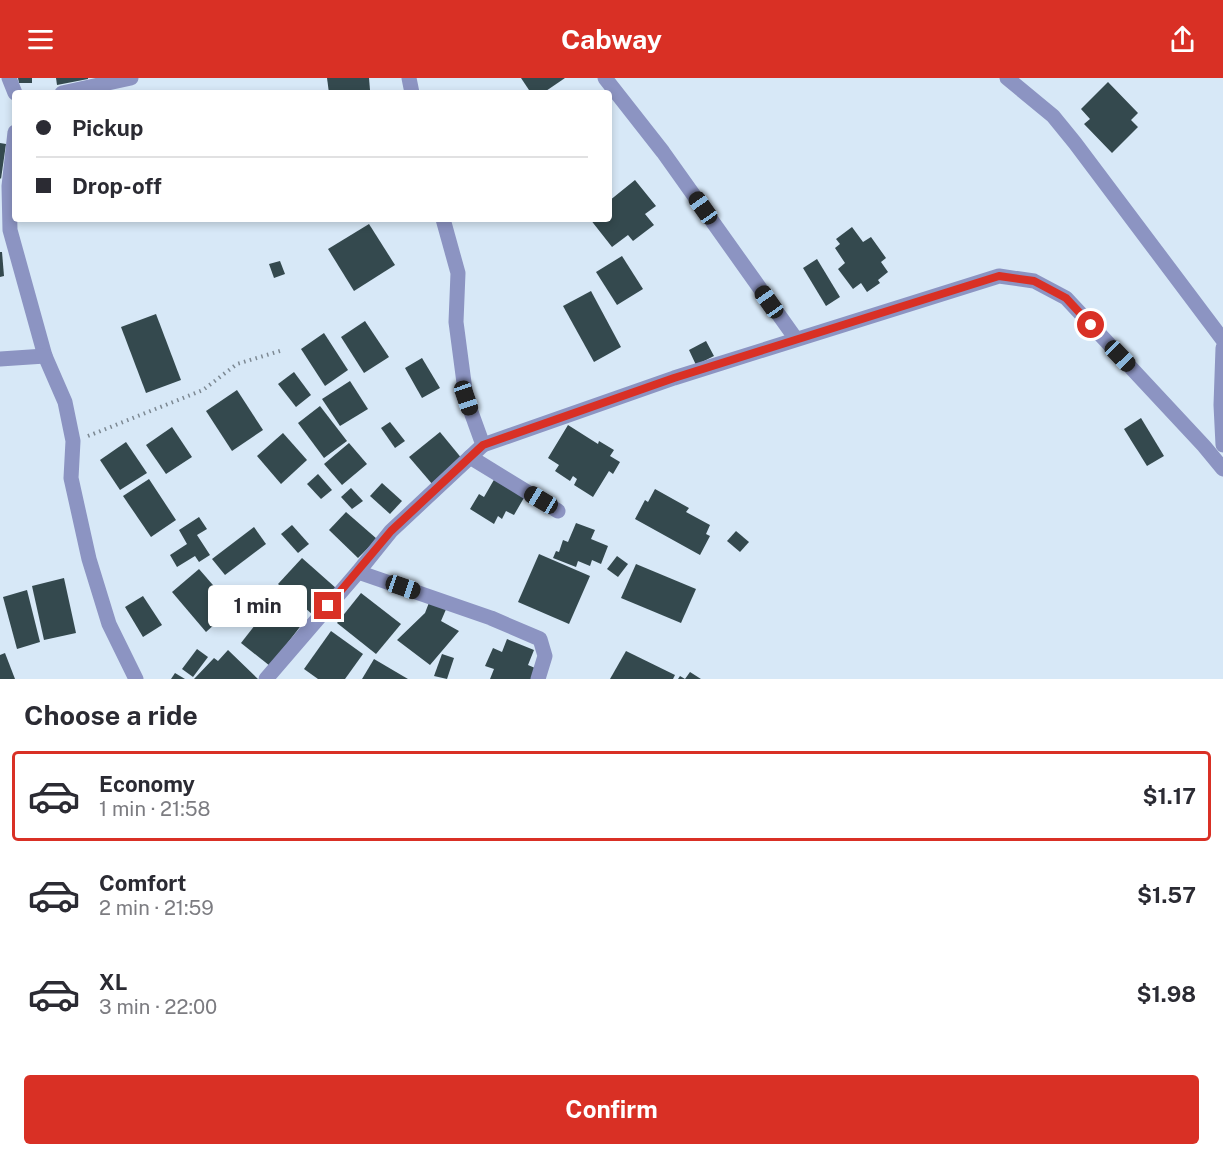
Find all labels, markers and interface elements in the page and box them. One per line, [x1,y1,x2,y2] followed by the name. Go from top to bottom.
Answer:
[24,23,57,56] icon: menu
[561,23,662,55] text: Cabway
[1166,23,1199,56] icon: share
[72,115,143,141] text: Pickup
[72,173,162,199] text: Drop-off
[685,188,721,228] car
[751,282,787,322] car
[1077,311,1104,338] route start
[1101,337,1139,375] car
[452,378,480,418] car
[521,483,561,517] car
[383,573,423,601] car
[208,585,307,627] callout: 1 min
[314,592,341,619] route end
[233,594,282,618] text: 1 min
[24,699,198,731] text: Choose a ride
[27,769,81,823] icon: car
[99,771,195,797] text: Economy
[1142,783,1196,809] text: $1.17
[99,797,210,821] text: 1 min · 21:58
[27,868,81,922] icon: car
[99,870,186,896] text: Comfort
[1137,882,1196,908] text: $1.57
[99,896,214,920] text: 2 min · 21:59
[27,967,81,1021] icon: car
[99,969,127,995] text: XL
[1136,981,1196,1007] text: $1.98
[99,995,217,1019] text: 3 min · 22:00
[24,1075,1199,1144] button: Confirm

